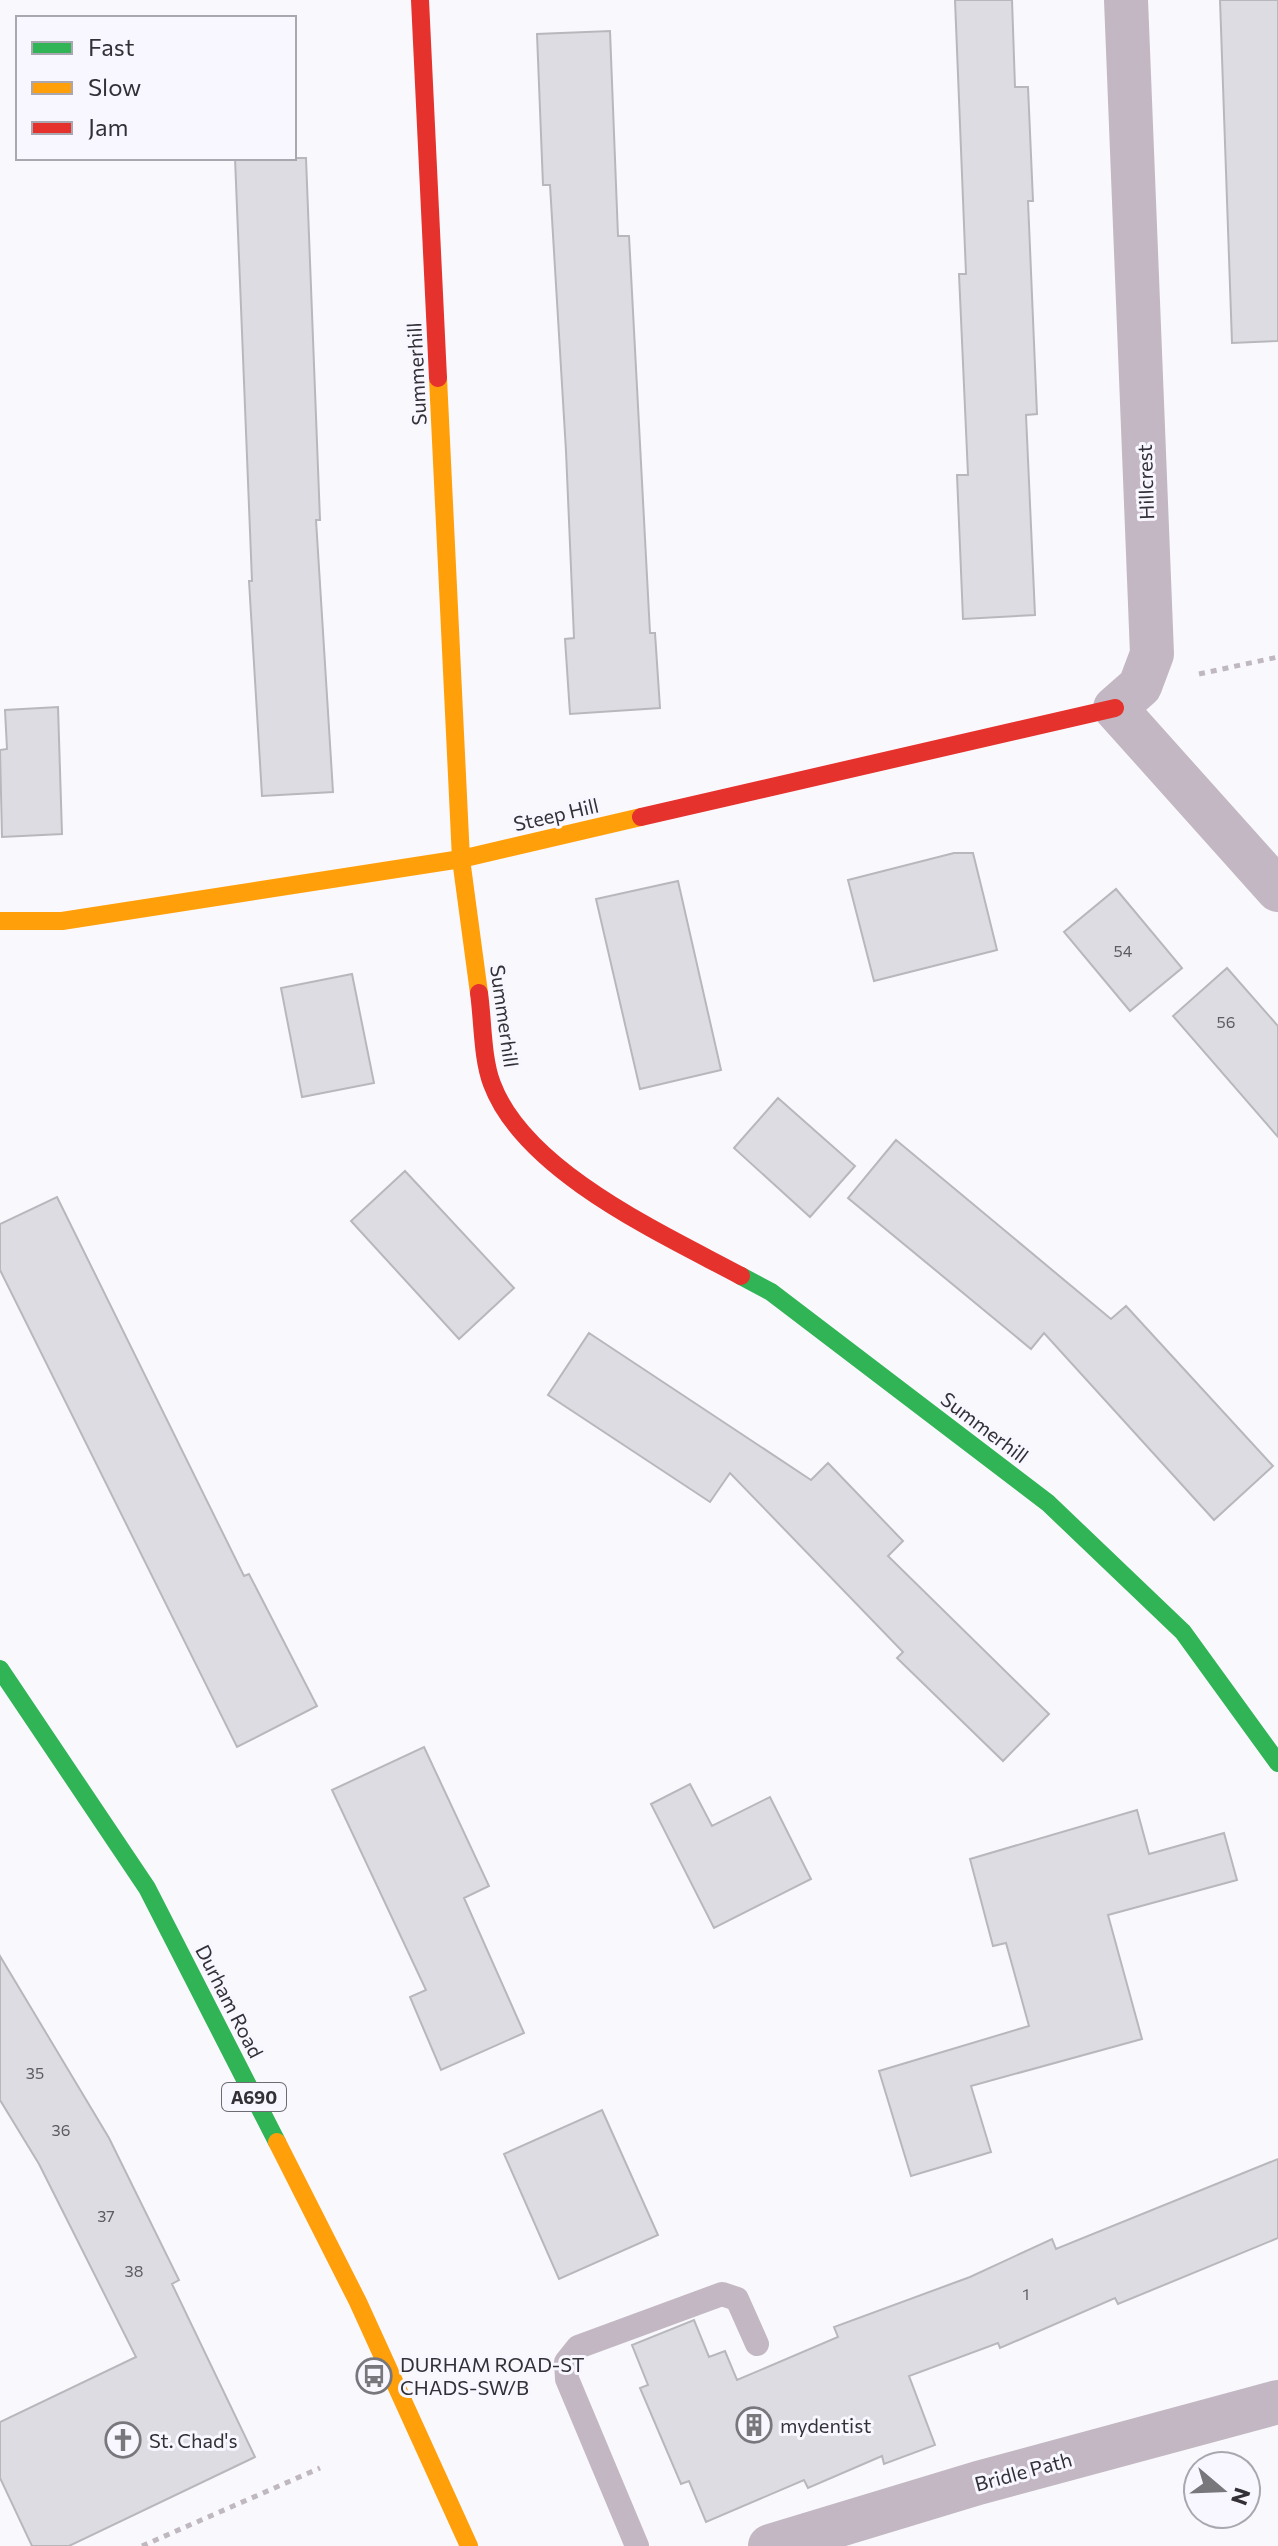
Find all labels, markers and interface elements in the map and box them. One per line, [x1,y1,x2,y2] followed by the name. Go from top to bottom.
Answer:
[16,16,296,160] legend
[88,32,135,61] text: Fast
[88,72,141,101] text: Slow
[88,112,128,141] text: Jam
[401,322,431,426] street label: Summerhill
[1132,444,1158,520] street label: Hillcrest
[511,793,601,835] street label: Steep Hill
[1114,941,1133,960] house number: 54
[486,963,524,1069] street label: Summerhill
[1217,1012,1235,1031] house number: 56
[937,1386,1033,1468] street label: Summerhill
[191,1940,269,2062] street label: Durham Road
[26,2063,44,2082] house number: 35
[222,2083,286,2111] road number: A690
[52,2120,70,2139] house number: 36
[97,2206,115,2225] house number: 37
[125,2261,143,2280] house number: 38
[1023,2284,1029,2303] house number: 1
[400,2352,585,2399] place label: DURHAM ROAD-ST CHADS-SW/B
[355,2357,393,2395] bus stop icon: DURHAM ROAD-ST CHADS-SW/B
[735,2406,773,2444] building icon: mydentist
[780,2413,871,2437] place label: mydentist
[104,2421,142,2459] church icon: St. Chad's
[149,2428,238,2452] place label: St. Chad's
[972,2447,1074,2495] street label: Bridle Path
[1182,2450,1262,2530] north arrow
[1226,2484,1257,2509] text: N

